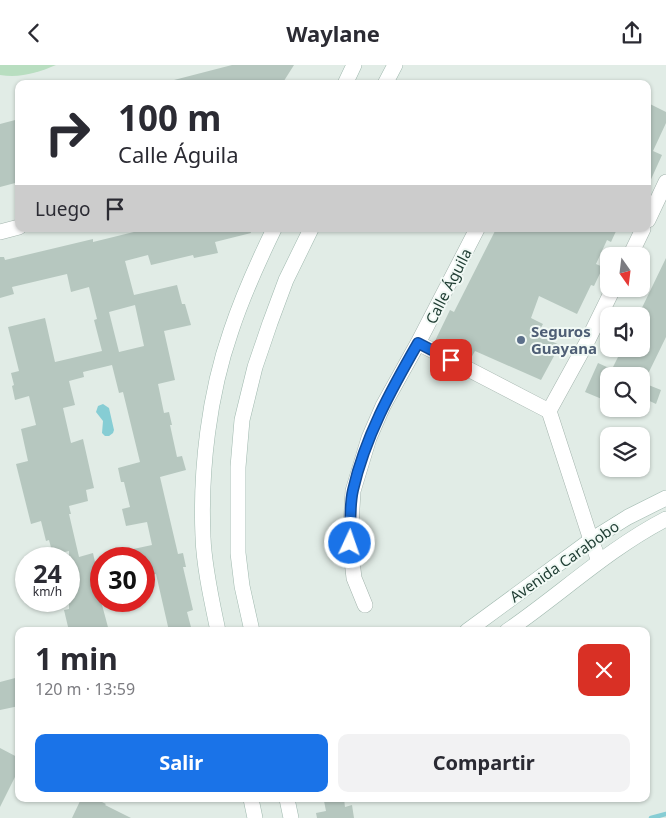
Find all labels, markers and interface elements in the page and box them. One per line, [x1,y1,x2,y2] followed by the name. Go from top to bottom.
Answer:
[286,18,380,48] text: Waylane
[20,19,48,47] icon: back
[618,19,646,47] icon: share
[118,94,221,141] text: 100 m
[35,100,100,165] icon: right
[118,139,239,169] text: Calle Águila
[101,195,129,223] icon: arrive
[35,196,91,222] text: Luego
[420,245,476,327] street label: Calle Águila
[600,247,650,297] north arrow
[600,247,650,477] map controls
[600,307,650,357] button: sound
[531,321,597,358] place label: Seguros Guayana
[515,334,527,346] marker: Seguros Guayana
[430,339,472,381] pin
[437,346,465,374] icon: arrive
[600,367,650,417] button: search
[600,427,650,477] button: layers
[323,516,375,568] position arrow
[505,516,623,606] street label: Avenida Carabobo
[90,547,155,612] speed limit sign: 30
[33,556,62,590] text: 24
[33,583,62,600] text: km/h
[35,638,118,679] text: 1 min
[578,644,630,696] button: close
[35,678,135,700] text: 120 m · 13:59
[35,734,328,792] button: Salir
[338,734,630,792] button: Compartir

